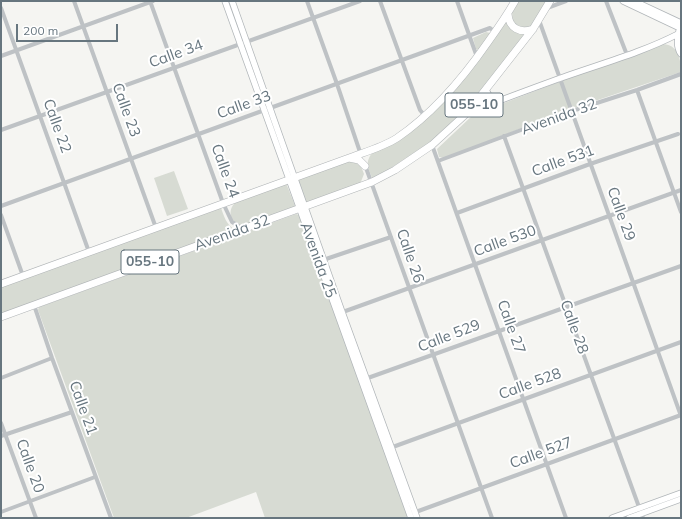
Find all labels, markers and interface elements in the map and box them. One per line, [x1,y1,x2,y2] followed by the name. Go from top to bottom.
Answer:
[18,16,120,42] scale bar
[23,23,58,38] text: 200 m
[147,36,205,72] street label: Calle 34
[108,81,144,139] street label: Calle 23
[215,87,273,123] street label: Calle 33
[445,93,503,117] road number: 055-10
[519,95,599,139] street label: Avenida 32
[39,97,75,155] street label: Calle 22
[529,141,597,181] street label: Calle 531
[207,142,243,200] street label: Calle 24
[603,185,639,243] street label: Calle 29
[192,211,272,255] street label: Avenida 32
[296,220,340,300] street label: Avenida 25
[471,221,539,261] street label: Calle 530
[392,226,428,286] street label: Calle 26
[121,250,179,274] road number: 055-10
[493,298,529,356] street label: Calle 27
[556,298,592,356] street label: Calle 28
[415,316,483,356] street label: Calle 529
[496,364,564,404] street label: Calle 528
[65,379,101,437] street label: Calle 21
[507,433,575,473] street label: Calle 527
[12,437,48,495] street label: Calle 20

